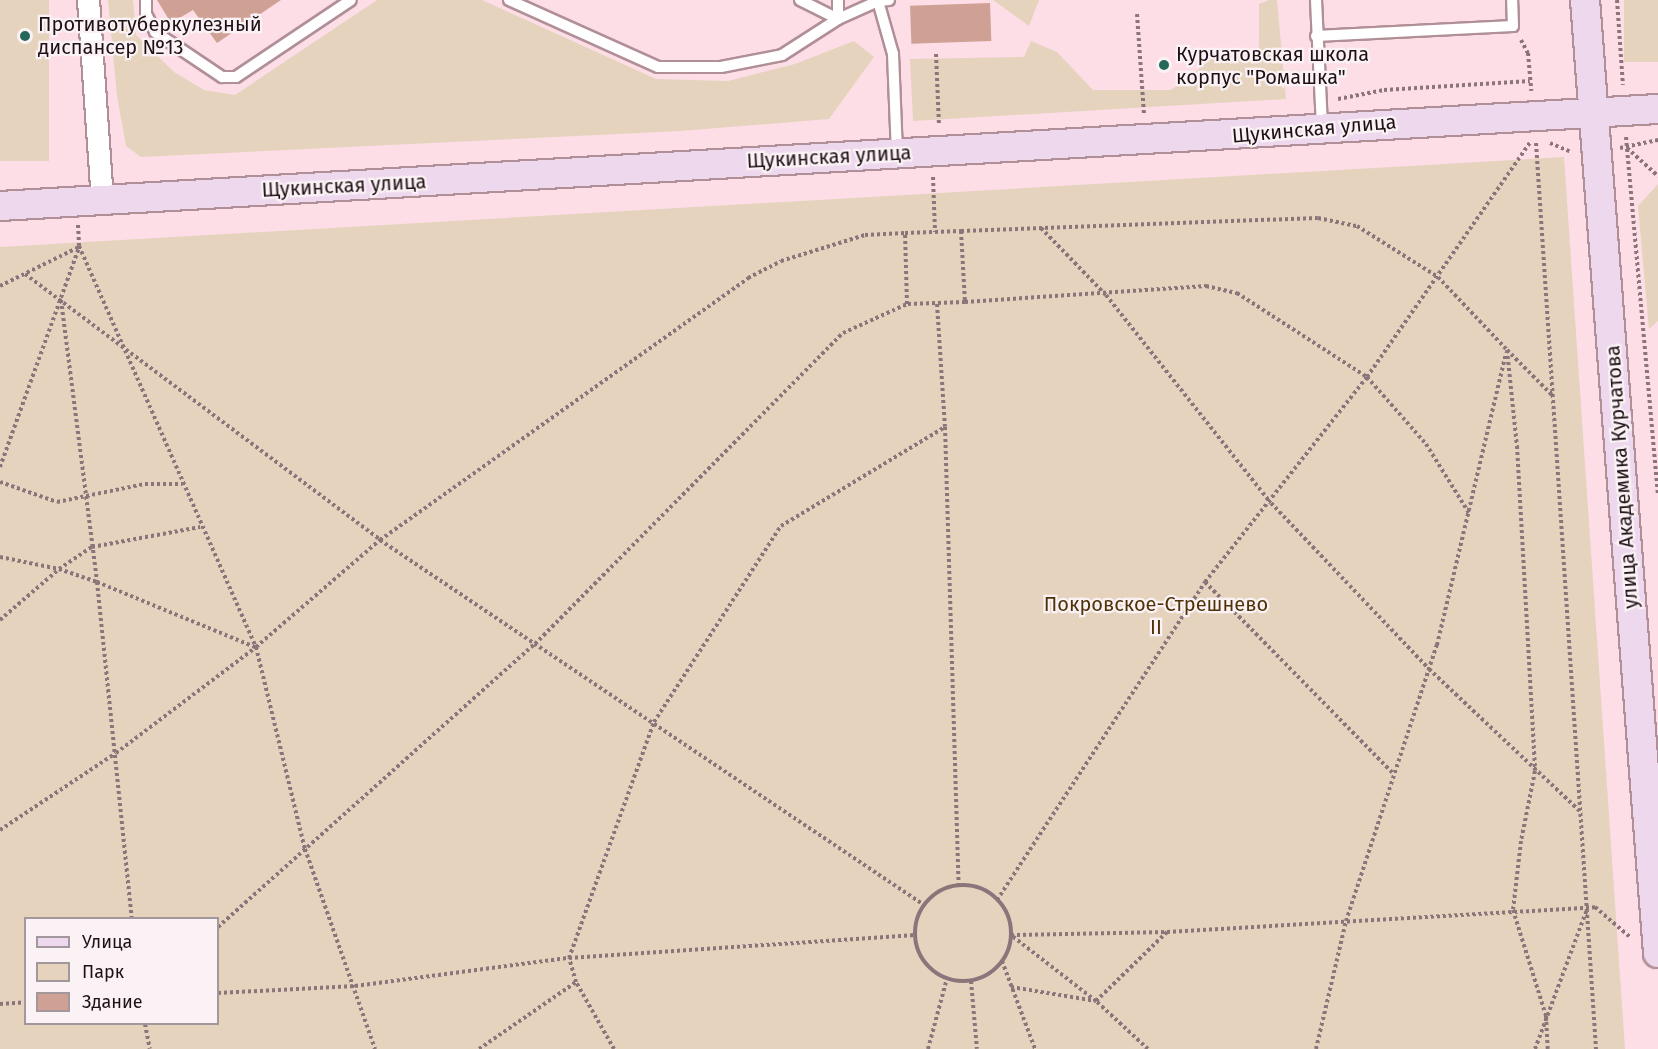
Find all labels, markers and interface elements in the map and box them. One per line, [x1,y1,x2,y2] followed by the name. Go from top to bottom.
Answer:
[38,13,262,60] place label: Противотуберкулезный диспансер №13
[16,27,34,45] marker: Противотуберкулезный диспансер №13
[1176,42,1369,89] place label: Курчатовская школа корпус "Ромашка"
[1157,58,1171,72] marker: Курчатовская школа корпус "Ромашка"
[1231,110,1397,148] street label: Щукинская улица
[746,141,912,173] street label: Щукинская улица
[261,170,427,202] street label: Щукинская улица
[1601,344,1643,610] street label: улица Академика Курчатова
[1044,592,1268,639] park label: Покровское-Стрешнево II
[24,917,219,1025] legend
[82,931,132,953] text: Улица
[82,961,124,983] text: Парк
[82,991,143,1013] text: Здание

